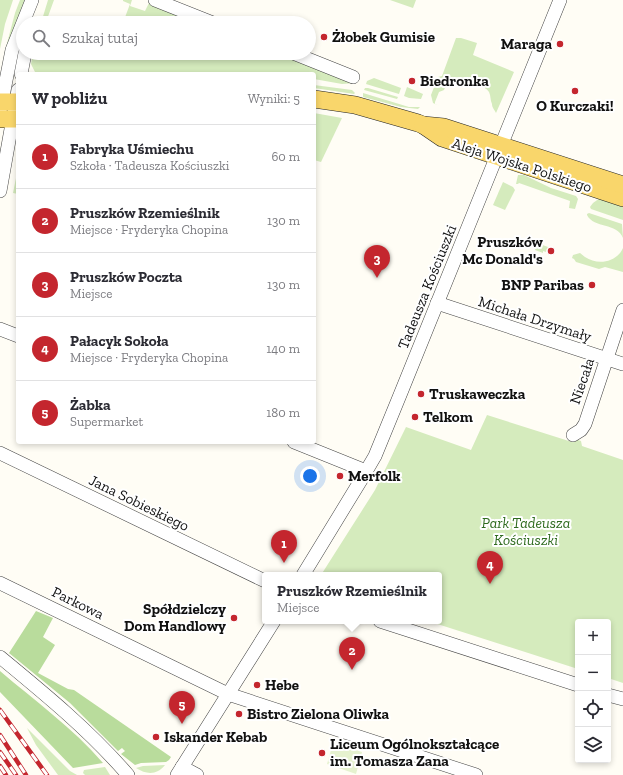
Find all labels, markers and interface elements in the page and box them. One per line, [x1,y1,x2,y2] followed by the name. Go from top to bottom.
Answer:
[16,16,316,60] search box
[30,27,52,49] icon: search
[332,28,435,46] place label: Żłobek Gumisie
[62,29,138,47] text: Szukaj tutaj
[319,32,329,42] marker: Żłobek Gumisie
[501,35,552,53] place label: Maraga
[555,39,565,49] marker: Maraga
[420,72,489,90] place label: Biedronka
[407,76,417,86] marker: Biedronka
[570,86,580,96] marker: O Kurczaki!
[32,88,107,108] text: W pobliżu
[248,91,300,106] text: Wyniki: 5
[536,97,614,115] place label: O Kurczaki!
[450,134,595,196] street label: Aleja Wojska Polskiego
[70,140,194,158] text: Fabryka Uśmiechu
[42,149,48,164] text: 1
[271,149,300,164] text: 60 m
[70,158,229,173] text: Szkoła · Tadeusza Kościuszki
[70,204,220,222] text: Pruszków Rzemieślnik
[42,213,48,228] text: 2
[267,213,300,228] text: 130 m
[70,222,228,237] text: Miejsce · Fryderyka Chopina
[394,222,460,352] street label: Tadeusza Kościuszki
[462,233,544,268] place label: Pruszków Mc Donald's
[364,245,390,278] pin: 3
[546,246,556,256] marker: Pruszków Mc Donald's
[70,268,182,286] text: Pruszków Poczta
[501,276,584,294] place label: BNP Paribas
[42,277,48,292] text: 3
[267,277,300,292] text: 130 m
[587,280,597,290] marker: BNP Paribas
[70,286,112,301] text: Miejsce
[476,292,594,346] street label: Michała Drzymały
[70,332,169,350] text: Pałacyk Sokoła
[41,341,49,356] text: 4
[266,341,300,356] text: 140 m
[70,350,228,365] text: Miejsce · Fryderyka Chopina
[566,356,598,406] street label: Niecała
[429,385,526,403] place label: Truskaweczka
[416,389,426,399] marker: Truskaweczka
[70,396,111,414] text: Żabka
[42,405,48,420] text: 5
[266,405,300,420] text: 180 m
[423,408,473,426] place label: Telkom
[410,412,420,422] marker: Telkom
[70,414,143,429] text: Supermarket
[300,466,320,486] your location
[348,467,401,485] place label: Merfolk
[86,471,192,535] street label: Jana Sobieskiego
[335,471,345,481] marker: Merfolk
[482,514,570,549] park label: Park Tadeusza Kościuszki
[271,530,297,563] pin: 1
[477,551,503,584] pin: 4
[262,572,442,624] popup
[277,582,427,600] text: Pruszków Rzemieślnik
[49,583,107,623] street label: Parkowa
[124,600,226,635] place label: Spółdzielczy Dom Handlowy
[277,600,319,615] text: Miejsce
[229,613,239,623] marker: Spółdzielczy Dom Handlowy
[575,619,611,763] map controls
[575,619,611,655] button: +
[339,637,365,670] pin: 2
[575,655,611,691] button: −
[265,676,299,694] place label: Hebe
[252,680,262,690] marker: Hebe
[169,691,195,724] pin: 5
[575,691,611,727] button: locate
[247,705,390,723] place label: Bistro Zielona Oliwka
[234,709,244,719] marker: Bistro Zielona Oliwka
[575,727,611,763] button: layers
[164,728,267,746] place label: Iskander Kebab
[151,732,161,742] marker: Iskander Kebab
[330,735,499,770] place label: Liceum Ogólnokształcące im. Tomasza Zana
[317,748,327,758] marker: Liceum Ogólnokształcące im. Tomasza Zana

